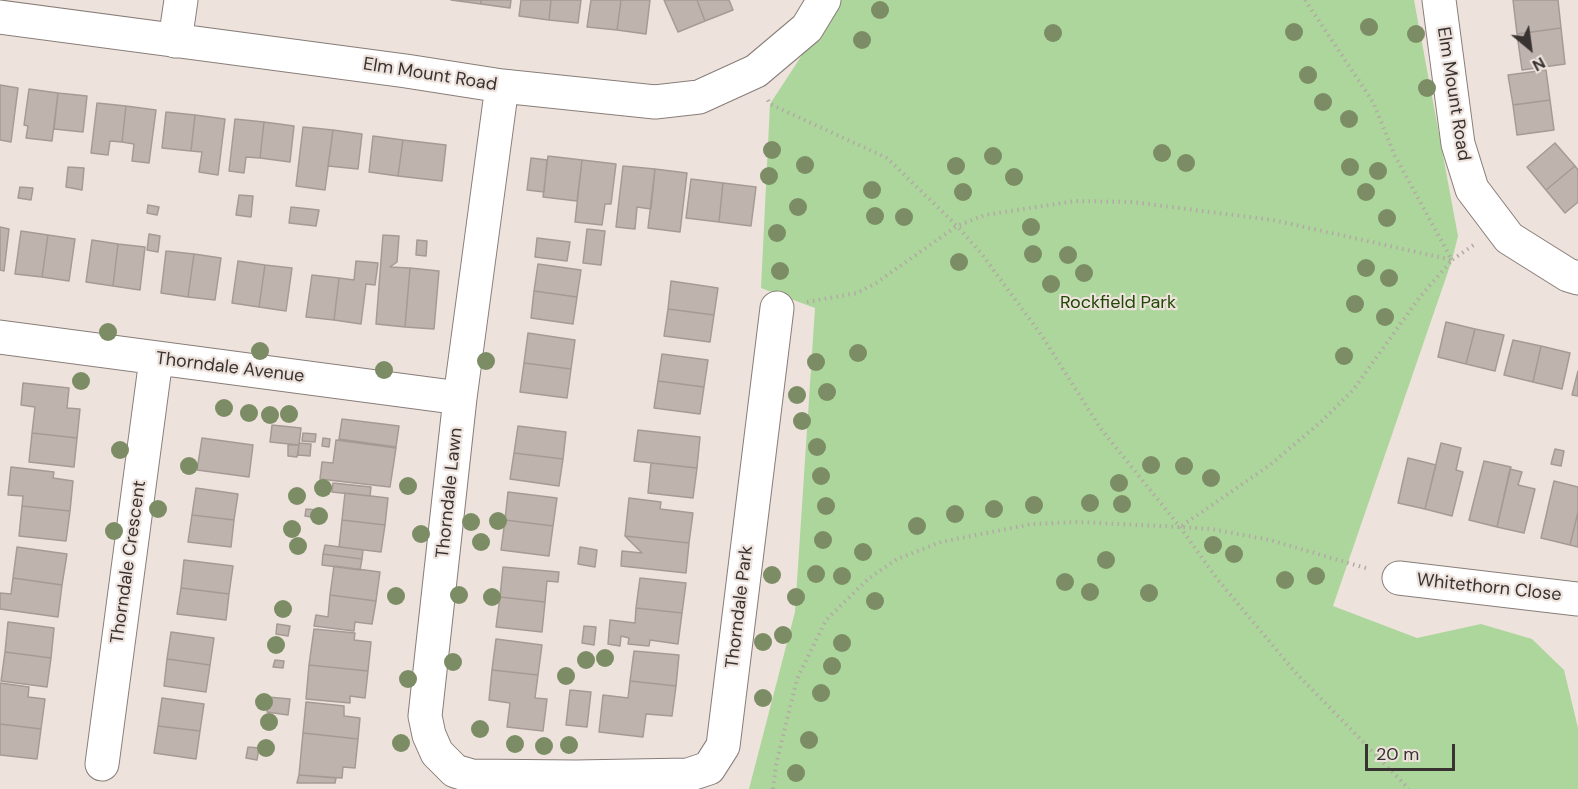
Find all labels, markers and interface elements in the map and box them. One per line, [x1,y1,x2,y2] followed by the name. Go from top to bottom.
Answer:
[1500,18,1560,78] north arrow
[1432,26,1474,162] street label: Elm Mount Road
[1529,52,1549,76] text: N
[362,54,498,96] street label: Elm Mount Road
[1060,292,1176,314] park label: Rockfield Park
[155,348,305,388] street label: Thorndale Avenue
[432,427,468,559] street label: Thorndale Lawn
[107,479,151,645] street label: Thorndale Crescent
[722,544,758,670] street label: Thorndale Park
[1416,570,1562,606] street label: Whitethorn Close
[1368,732,1458,770] scale bar
[1376,742,1419,766] text: 20 m

